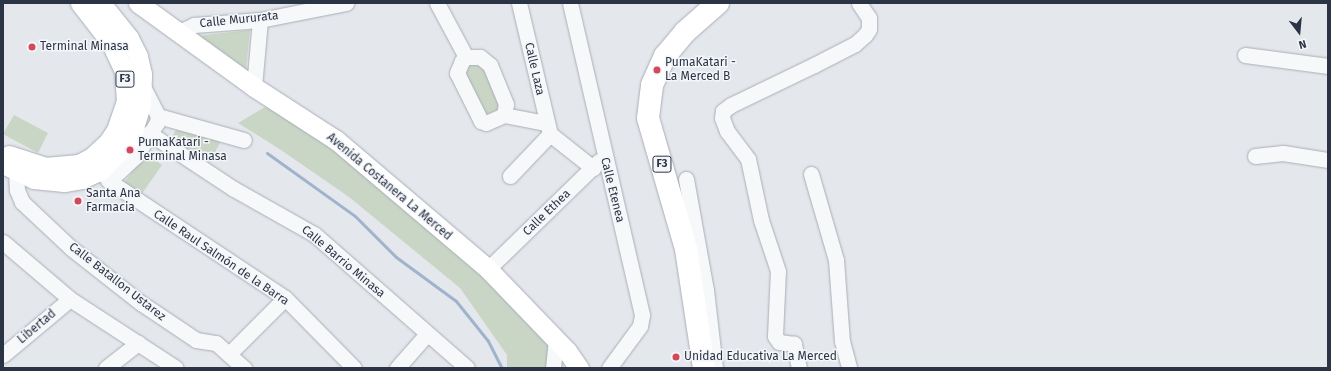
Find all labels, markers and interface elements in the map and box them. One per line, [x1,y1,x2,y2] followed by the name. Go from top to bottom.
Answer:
[199,9,279,31] street label: Calle Mururata
[1279,12,1319,52] north arrow
[1297,37,1308,51] text: N
[40,40,129,54] place label: Terminal Minasa
[521,41,547,97] street label: Calle Laza
[27,42,37,52] marker: Terminal Minasa
[665,56,736,84] place label: PumaKatari - La Merced B
[652,65,662,75] marker: PumaKatari - La Merced B
[115,70,135,88] road number: F3
[324,130,454,244] street label: Avenida Costanera La Merced
[138,136,227,164] place label: PumaKatari - Terminal Minasa
[125,145,135,155] marker: PumaKatari - Terminal Minasa
[652,155,672,173] road number: F3
[597,156,627,224] street label: Calle Etenea
[86,187,140,215] place label: Santa Ana Farmacia
[520,187,574,239] street label: Calle Ethea
[73,196,83,206] marker: Santa Ana Farmacia
[151,207,291,309] street label: Calle Raul Salmón de la Barra
[298,223,388,301] street label: Calle Barrio Minasa
[66,240,168,324] street label: Calle Batallon Ustarez
[15,307,59,347] street label: Libertad
[684,350,837,364] place label: Unidad Educativa La Merced
[671,352,681,362] marker: Unidad Educativa La Merced

